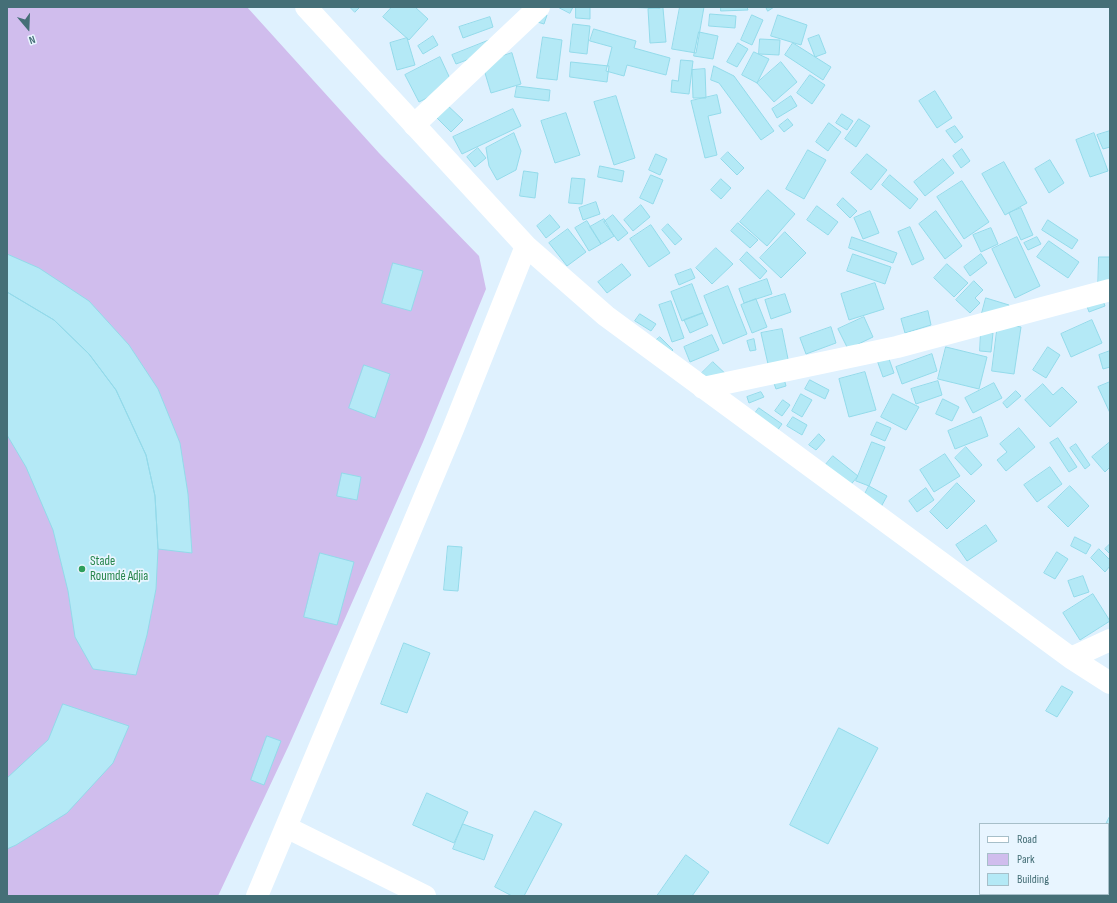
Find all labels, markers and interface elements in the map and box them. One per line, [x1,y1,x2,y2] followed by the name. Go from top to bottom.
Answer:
[8,8,48,48] north arrow
[27,33,37,47] text: N
[90,554,148,585] place label: Stade Roumdé Adjia
[77,564,87,574] marker: Stade Roumdé Adjia
[979,823,1109,895] legend
[1017,832,1037,847] text: Road
[1017,852,1035,867] text: Park
[1017,872,1049,887] text: Building

